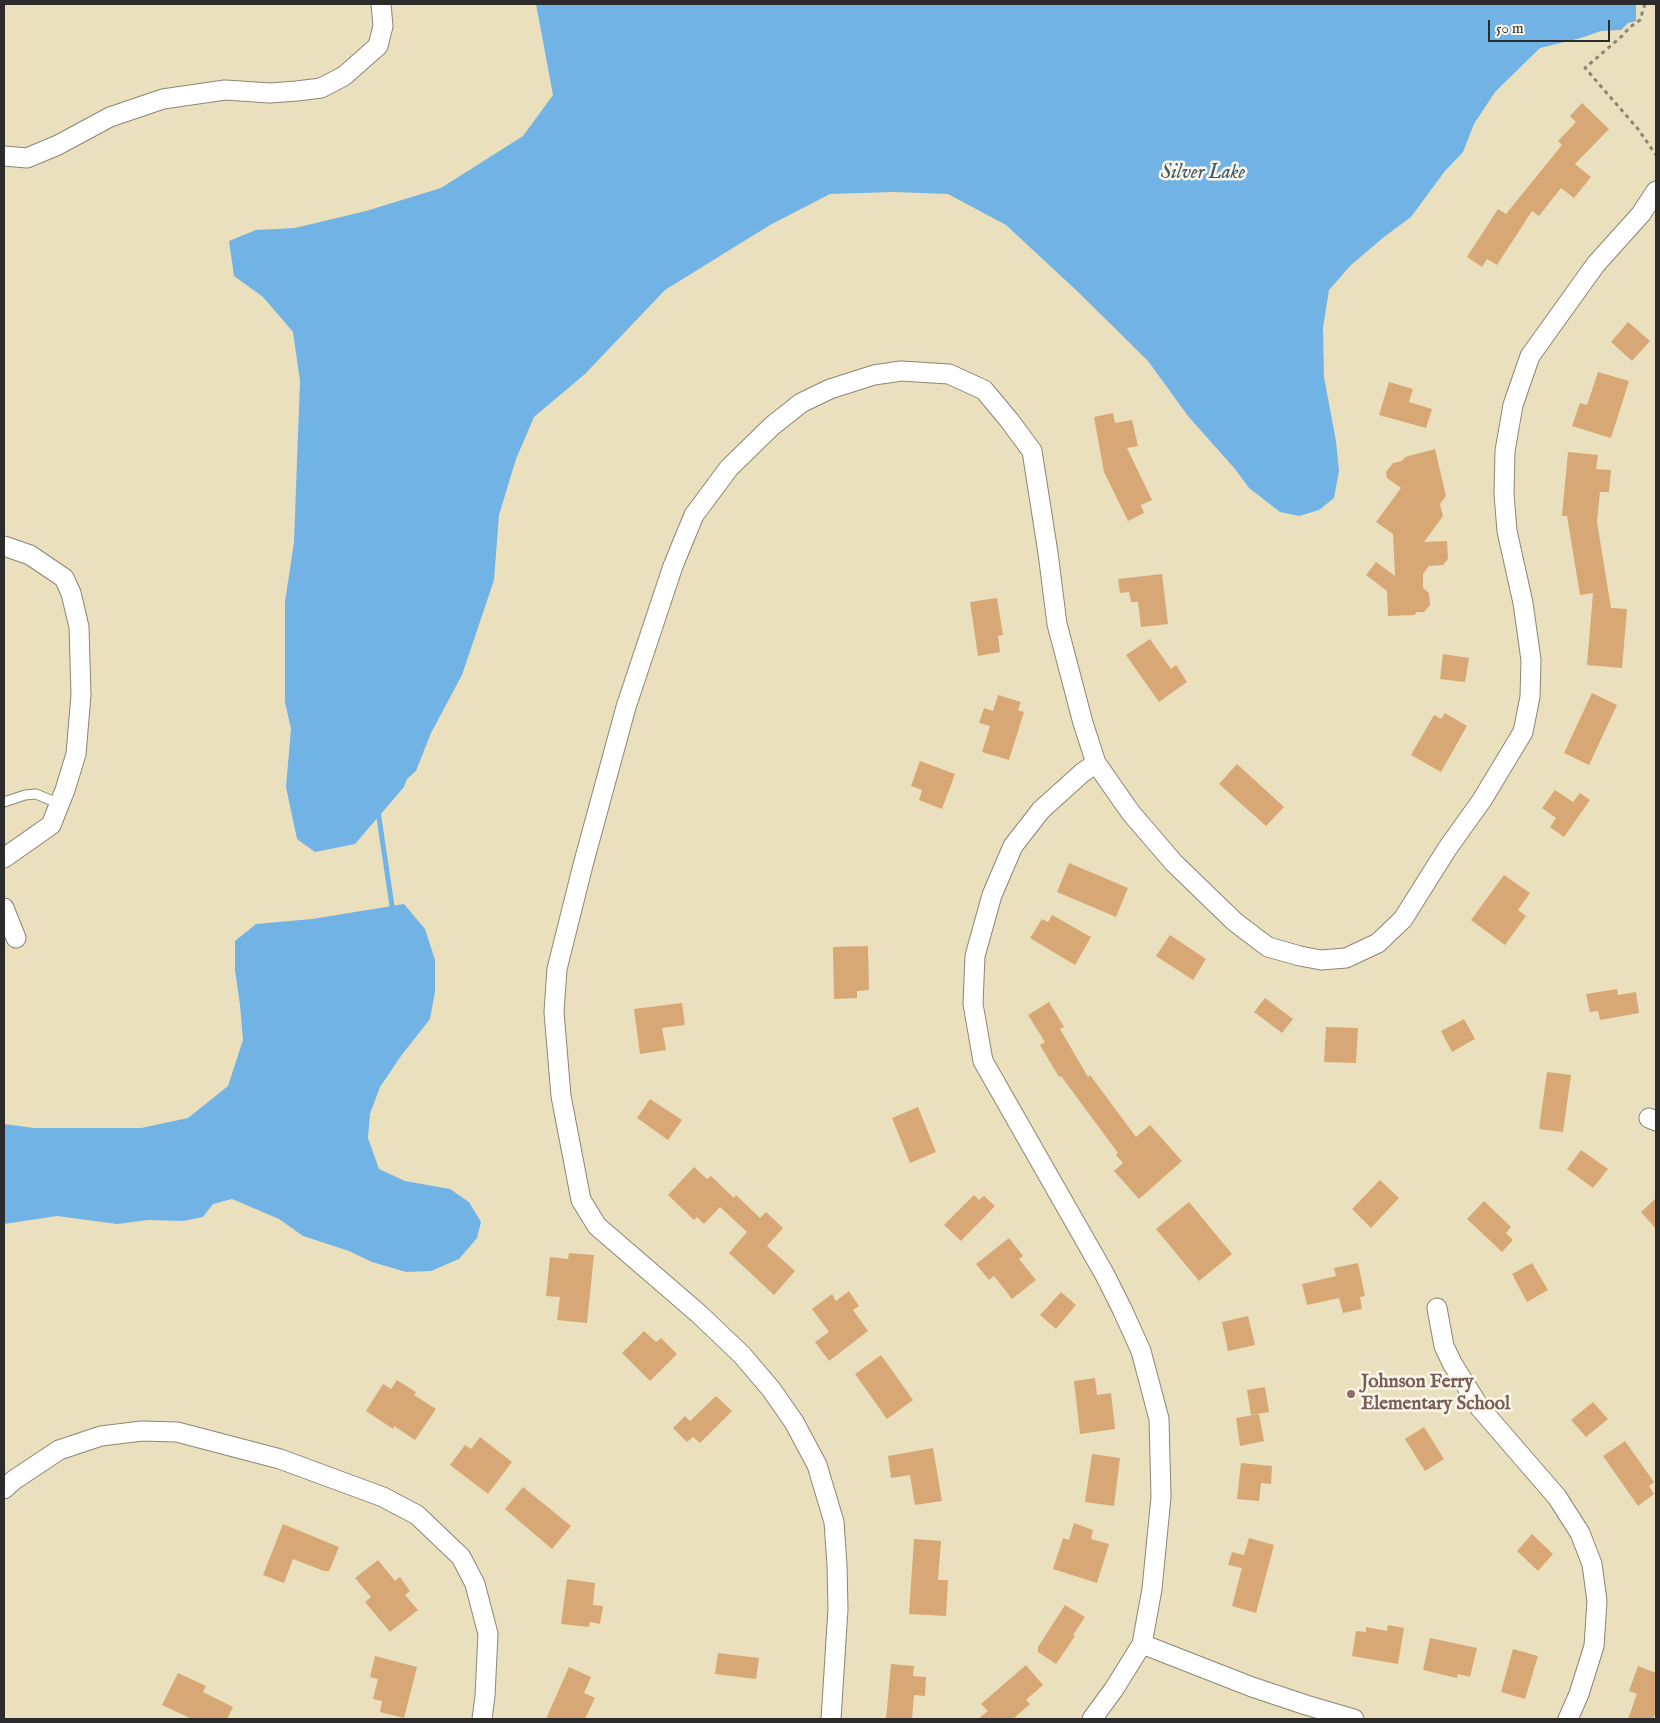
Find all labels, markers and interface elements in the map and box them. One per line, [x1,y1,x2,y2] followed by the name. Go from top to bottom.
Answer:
[1490,10,1612,42] scale bar
[1496,19,1524,38] text: 50 m
[1161,162,1245,186] water label: Silver Lake
[1361,1372,1510,1416] place label: Johnson Ferry Elementary School
[1345,1388,1357,1400] marker: Johnson Ferry Elementary School

